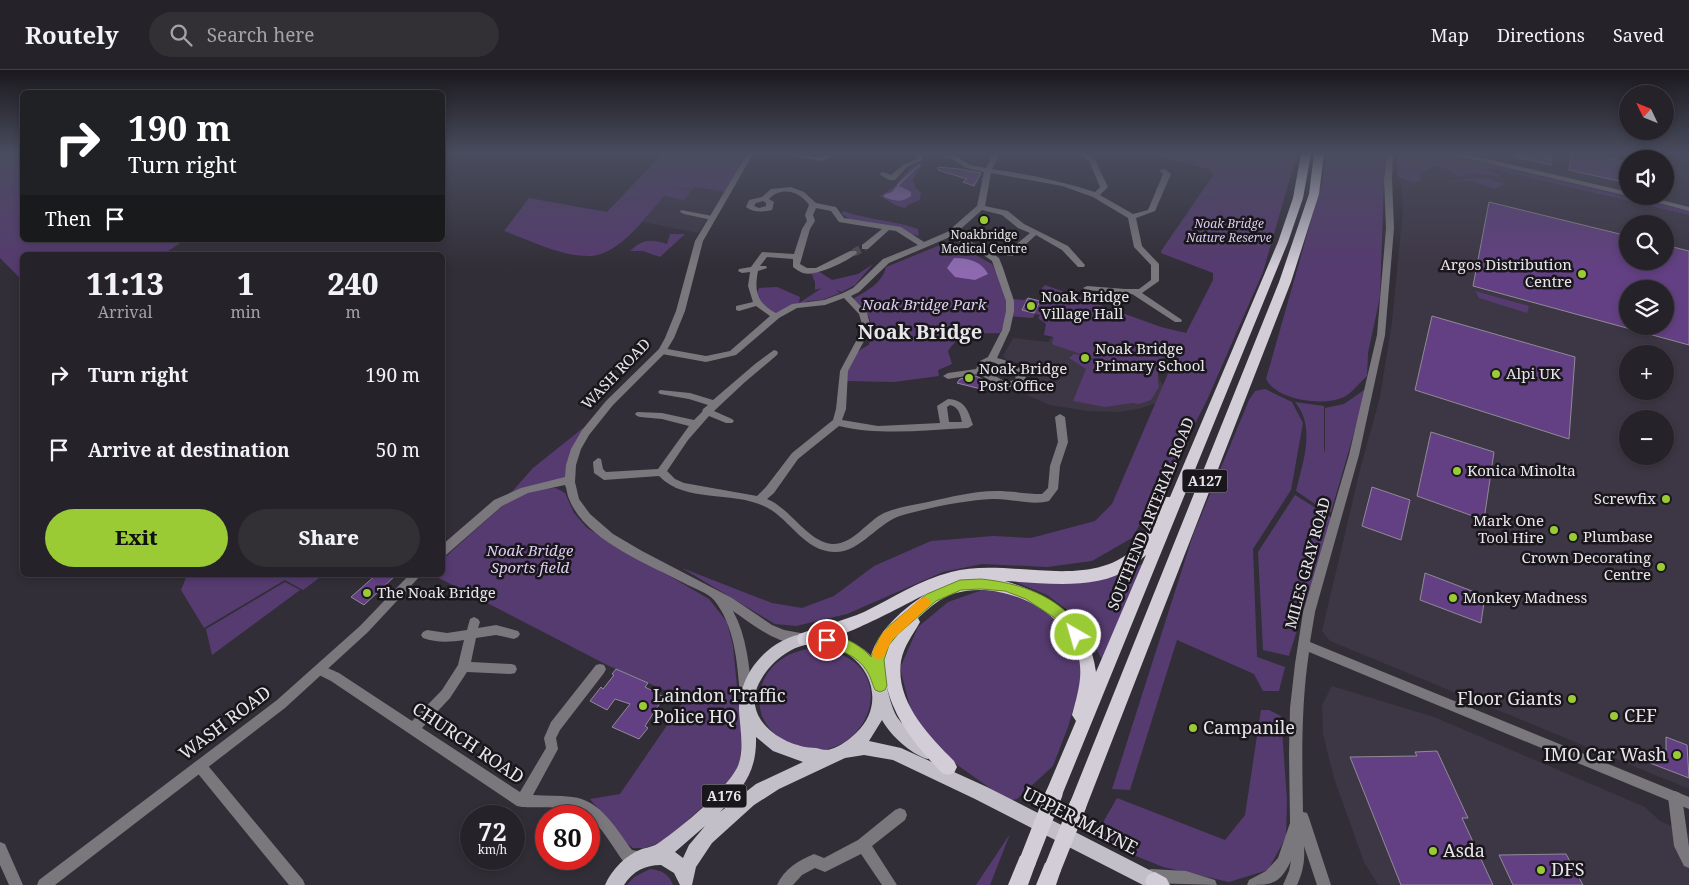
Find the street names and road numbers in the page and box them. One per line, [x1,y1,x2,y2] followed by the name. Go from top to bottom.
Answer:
[576,334,654,413] street label: WASH ROAD
[1102,414,1198,613] street label: SOUTHEND ARTERIAL ROAD
[1182,470,1228,492] road number: A127
[1280,495,1334,631] street label: MILES GRAY ROAD
[174,680,275,765] street label: WASH ROAD
[408,696,529,788] street label: CHURCH ROAD
[1018,781,1142,860] street label: UPPER MAYNE
[702,784,746,808] road number: A176

